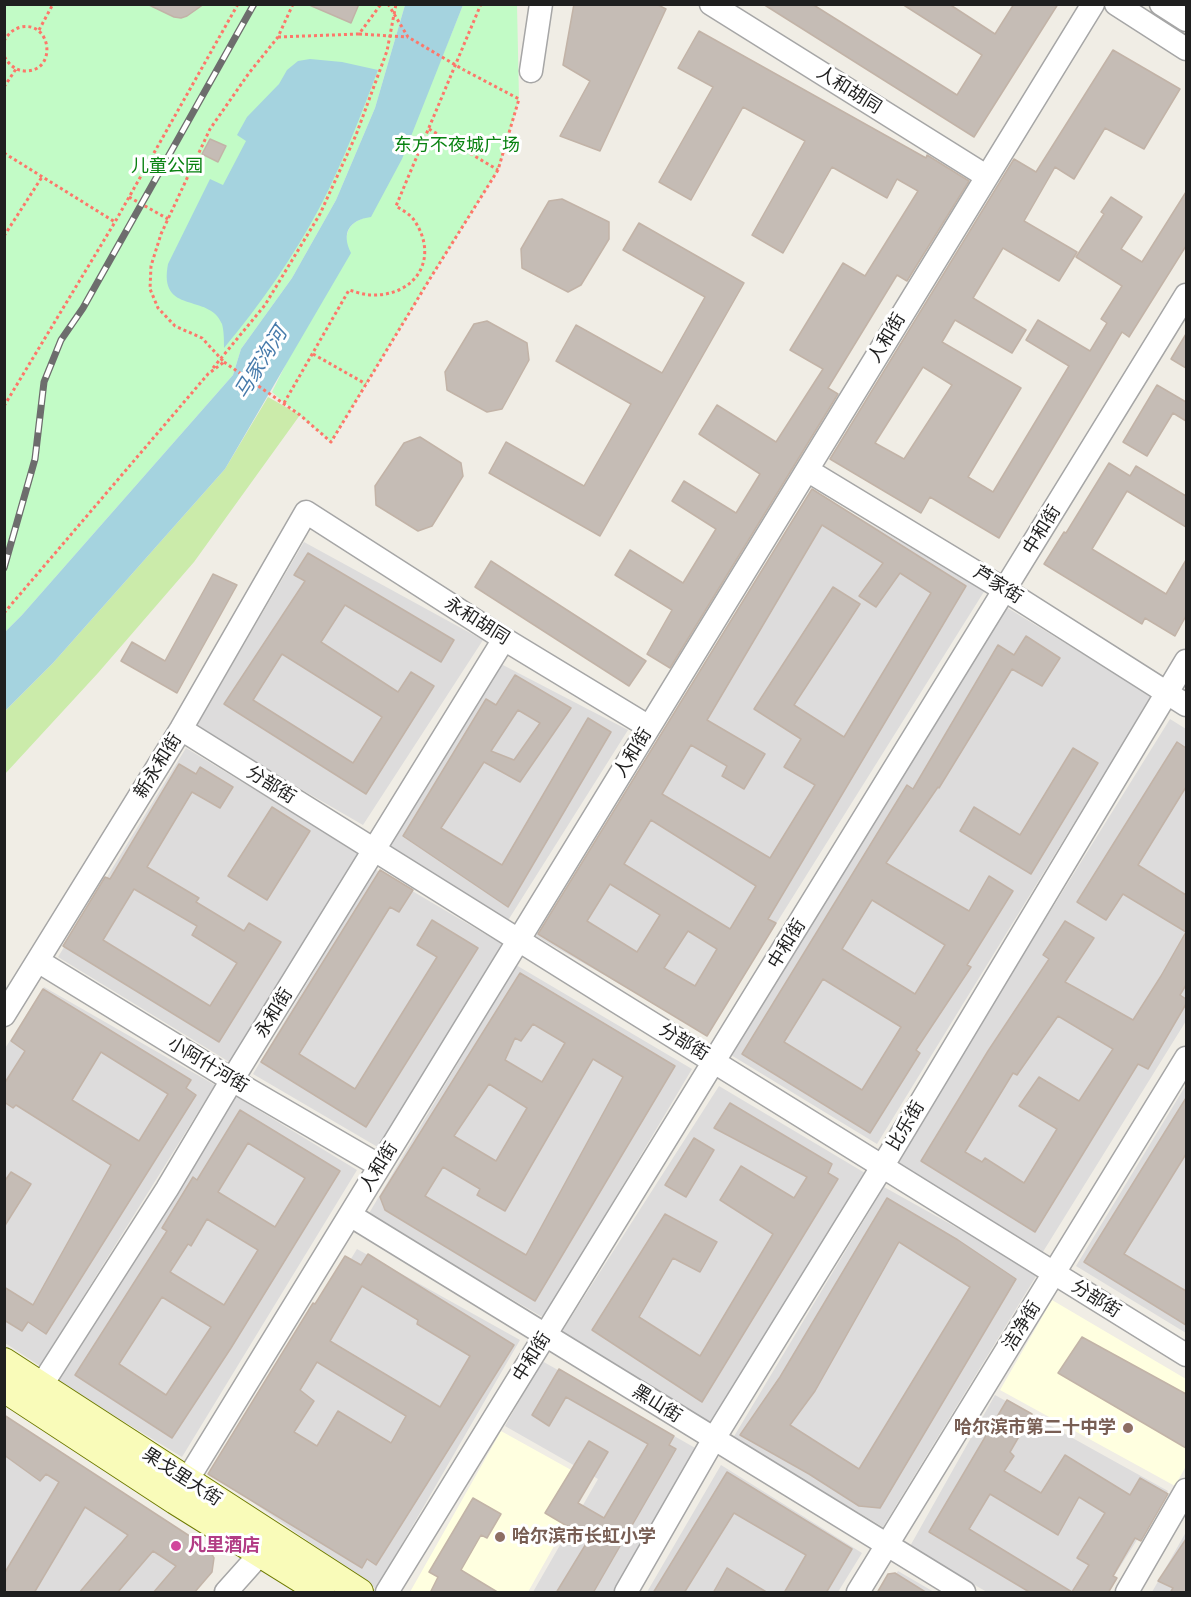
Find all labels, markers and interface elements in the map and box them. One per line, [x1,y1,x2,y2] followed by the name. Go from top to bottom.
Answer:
[813,62,885,118] street label: 人和胡同
[394,135,520,157] park label: 东方不夜城广场
[131,156,203,178] park label: 儿童公园
[864,309,910,367] street label: 人和街
[230,323,292,403] water label: 马家沟河
[1019,501,1065,559] street label: 中和街
[969,562,1027,608] street label: 芦家街
[441,593,513,649] street label: 永和胡同
[610,724,656,782] street label: 人和街
[130,730,186,802] street label: 新永和街
[242,762,300,808] street label: 分部街
[764,915,810,973] street label: 中和街
[251,984,297,1042] street label: 永和街
[655,1019,713,1065] street label: 分部街
[164,1033,252,1097] street label: 小阿什河街
[883,1097,929,1155] street label: 比乐街
[356,1138,402,1196] street label: 人和街
[1067,1276,1125,1322] street label: 分部街
[999,1297,1045,1355] street label: 洁净街
[509,1328,555,1386] street label: 中和街
[628,1381,686,1427] street label: 黑山街
[954,1417,1116,1439] place label: 哈尔滨市第二十中学
[1121,1421,1135,1435] marker: 哈尔滨市第二十中学
[138,1443,226,1511] street label: 果戈里大街
[512,1526,656,1548] place label: 哈尔滨市长虹小学
[493,1530,507,1544] marker: 哈尔滨市长虹小学
[188,1535,260,1557] place label: 凡里酒店
[169,1539,183,1553] marker: 凡里酒店

